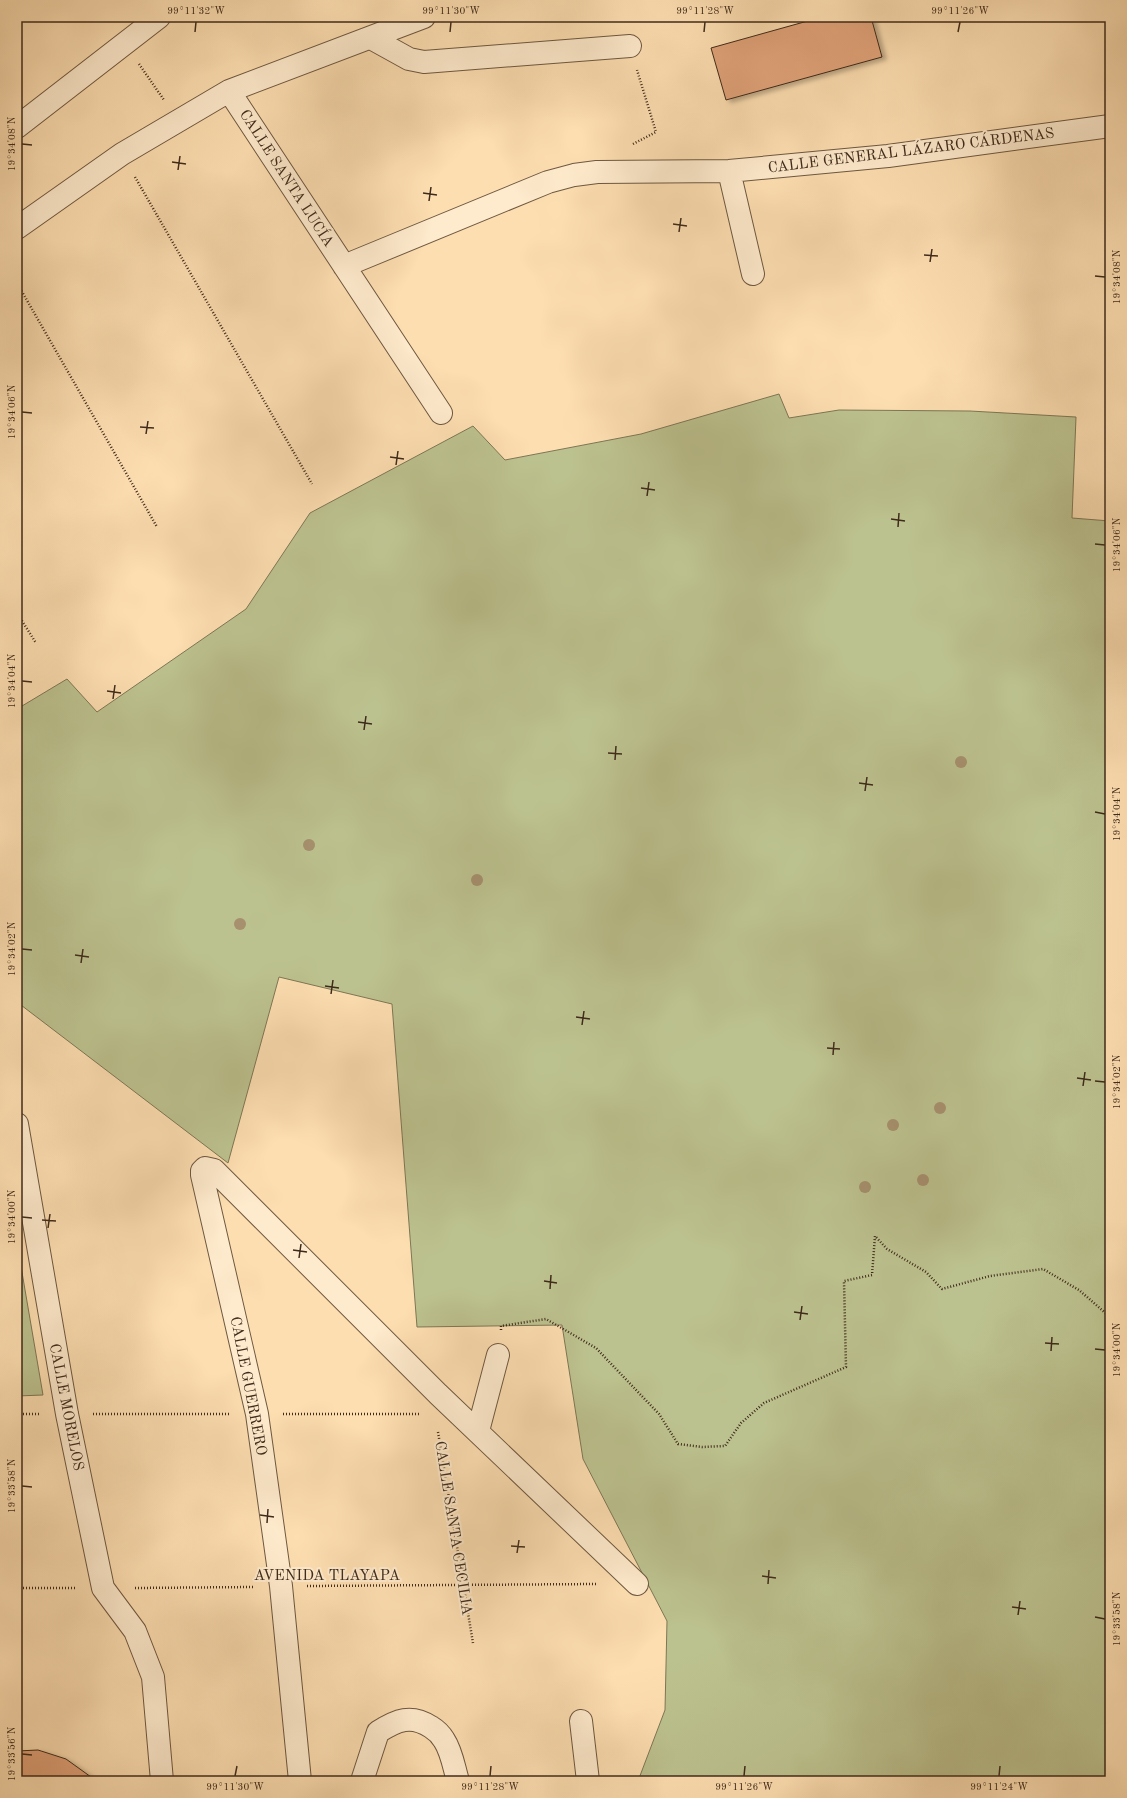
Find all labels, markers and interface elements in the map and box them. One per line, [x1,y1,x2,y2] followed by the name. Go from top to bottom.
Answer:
[167,6,225,16] text: 99°11'32"W
[422,6,480,16] text: 99°11'30"W
[676,6,734,16] text: 99°11'28"W
[931,6,989,16] text: 99°11'26"W
[236,106,339,251] street label: CALLE SANTA LUCÍA
[7,116,17,171] text: 19°34'08"N
[767,123,1055,177] street label: CALLE GENERAL LÁZARO CÁRDENAS
[1112,249,1122,304] text: 19°34'08"N
[7,384,17,439] text: 19°34'06"N
[1112,517,1122,572] text: 19°34'06"N
[7,653,17,708] text: 19°34'04"N
[1112,786,1122,841] text: 19°34'04"N
[7,921,17,976] text: 19°34'02"N
[1112,1054,1122,1109] text: 19°34'02"N
[7,1189,17,1244] text: 19°34'00"N
[227,1315,268,1457] street label: CALLE GUERRERO
[1112,1322,1122,1377] text: 19°34'00"N
[46,1342,85,1472] street label: CALLE MORELOS
[431,1440,474,1617] street label: CALLE SANTA CECILIA
[7,1458,17,1513] text: 19°33'58"N
[254,1569,401,1584] street label: AVENIDA TLAYAPA
[1112,1591,1122,1646] text: 19°33'58"N
[7,1726,17,1781] text: 19°33'56"N
[206,1782,264,1792] text: 99°11'30"W
[461,1782,519,1792] text: 99°11'28"W
[715,1782,773,1792] text: 99°11'26"W
[970,1782,1028,1792] text: 99°11'24"W

